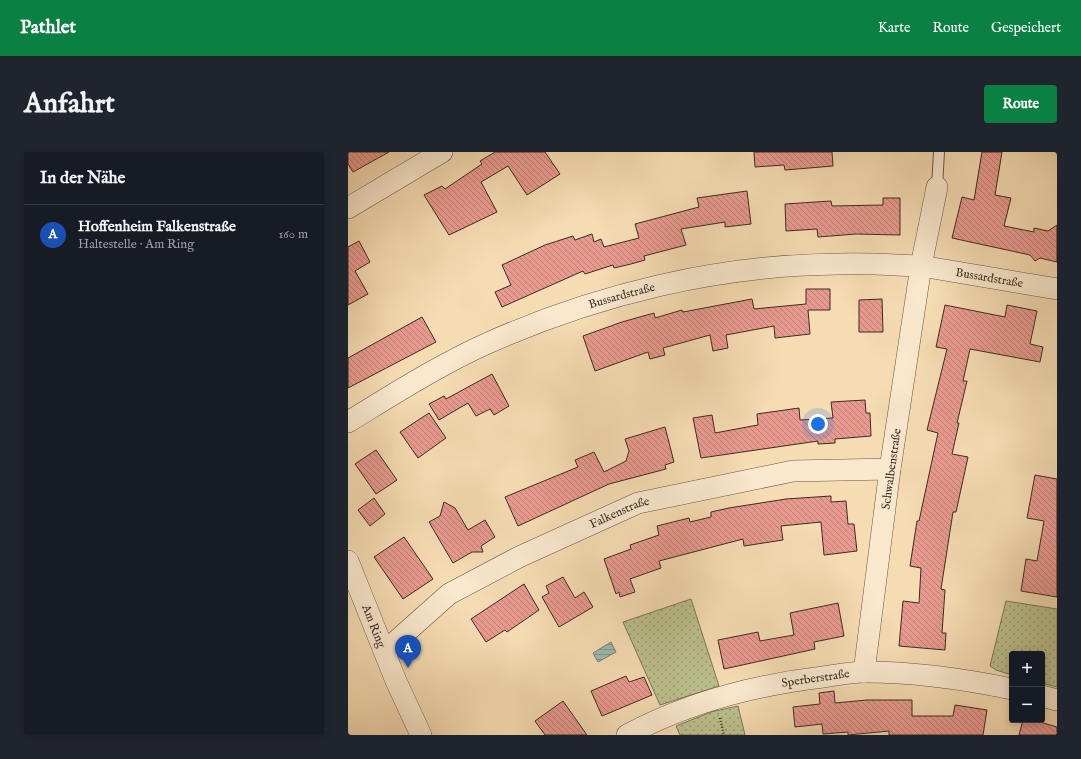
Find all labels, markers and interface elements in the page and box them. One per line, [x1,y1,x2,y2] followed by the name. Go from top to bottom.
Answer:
[20,16,76,40] text: Pathlet
[878,19,910,37] text: Karte
[932,19,969,37] text: Route
[991,19,1061,37] text: Gespeichert
[984,85,1057,123] button: Route
[24,87,115,122] text: Anfahrt
[40,168,125,189] text: In der Nähe
[78,217,236,236] text: Hoffenheim Falkenstraße
[49,226,57,243] text: A
[278,226,308,243] text: 160 m
[78,236,194,253] text: Haltestelle · Am Ring
[954,265,1025,291] street label: Bussardstraße
[587,280,657,312] street label: Bussardstraße
[808,414,828,434] your location
[878,427,905,511] street label: Schwalbenstraße
[587,494,651,532] street label: Falkenstraße
[358,601,389,650] street label: Am Ring
[395,635,421,668] pin: A
[1009,651,1045,723] map controls
[1009,651,1045,687] button: +
[780,666,851,691] street label: Sperberstraße
[1009,687,1045,723] button: −

